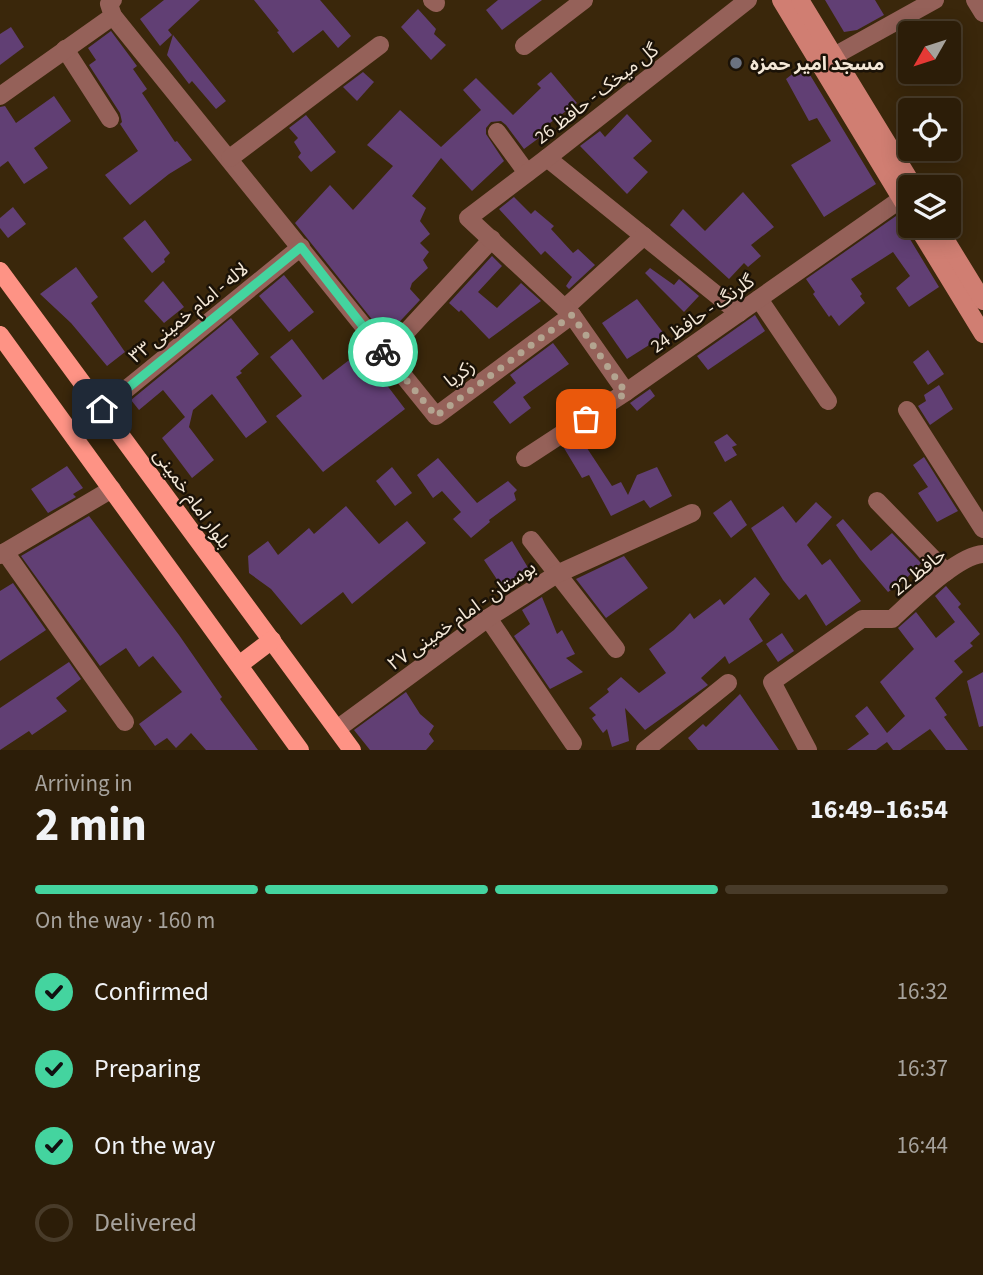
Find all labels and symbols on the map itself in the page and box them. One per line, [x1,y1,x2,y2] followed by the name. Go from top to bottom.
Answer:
[898,21,961,84] north arrow
[529,37,665,151] street label: گل میخک - حافظ 26
[750,51,884,78] place label: مسجد امیر حمزه
[728,55,744,71] marker: مسجد امیر حمزه
[123,256,255,370] street label: لاله - امام خمینی ۳۳
[645,268,761,360] street label: گلرنگ - حافظ 24
[348,317,418,387] courier
[439,354,481,395] street label: زکریا
[72,379,132,439] pin
[556,389,616,449] pin
[146,443,237,554] street label: بلوار امام خمینی
[886,542,952,603] street label: حافظ 22
[382,555,542,678] street label: بوستان - امام خمینی ۲۷

